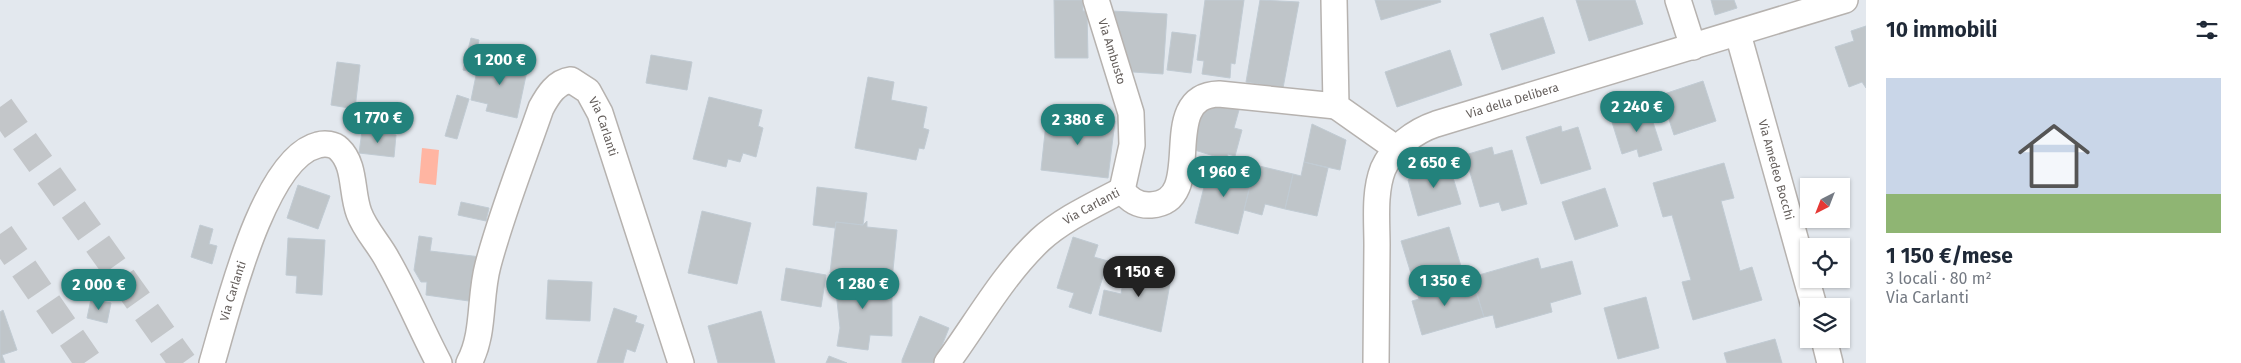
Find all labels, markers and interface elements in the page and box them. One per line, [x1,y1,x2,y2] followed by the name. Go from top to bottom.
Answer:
[2193,16,2221,44] icon: filters
[1095,17,1129,86] street label: Via Ambusto
[1886,17,1997,43] text: 10 immobili
[454,44,546,86] pin: 1 200 €
[474,50,526,69] text: 1 200 €
[1465,80,1560,121] street label: Via della Delibera
[1591,90,1683,133] pin: 2 240 €
[586,94,621,158] street label: Via Carlanti
[1611,97,1663,116] text: 2 240 €
[332,102,424,144] pin: 1 770 €
[1032,104,1124,146] pin: 2 380 €
[354,108,402,127] text: 1 770 €
[1052,110,1104,129] text: 2 380 €
[2009,111,2099,201] icon: home
[1755,118,1797,222] street label: Via Amedeo Bocchi
[1388,146,1480,189] pin: 2 650 €
[1408,153,1460,172] text: 2 650 €
[1178,156,1270,198] pin: 1 960 €
[1198,162,1250,181] text: 1 960 €
[1800,178,1850,228] north arrow
[1800,178,1850,348] map controls
[1060,185,1122,228] street label: Via Carlanti
[1800,238,1850,288] button: locate
[1886,243,2013,269] text: 1 150 €/mese
[1093,256,1185,298] pin: 1 150 €
[217,259,249,323] street label: Via Carlanti
[1114,262,1164,281] text: 1 150 €
[1399,264,1491,307] pin: 1 350 €
[53,268,145,311] pin: 2 000 €
[817,268,909,310] pin: 1 280 €
[1886,269,1992,288] text: 3 locali · 80 m²
[1420,271,1470,290] text: 1 350 €
[837,274,889,293] text: 1 280 €
[72,275,126,294] text: 2 000 €
[1886,288,1969,307] text: Via Carlanti
[1800,298,1850,348] button: layers

